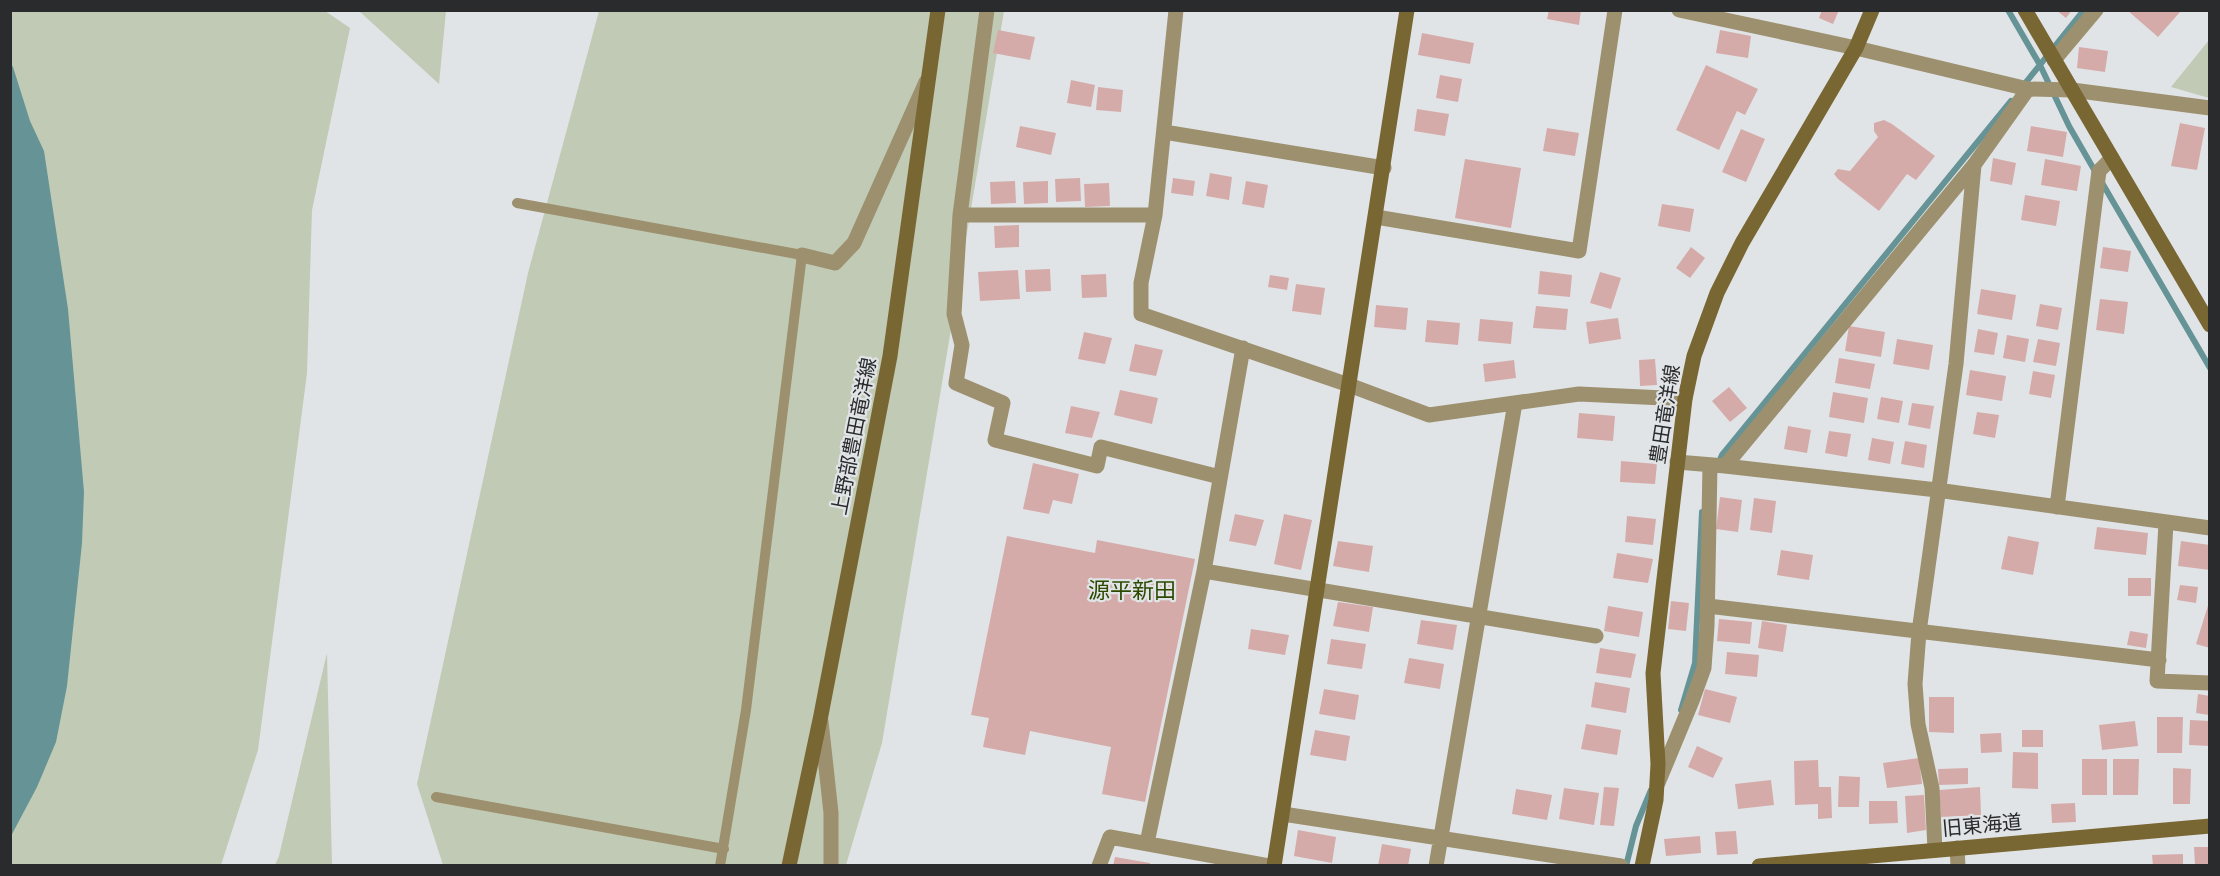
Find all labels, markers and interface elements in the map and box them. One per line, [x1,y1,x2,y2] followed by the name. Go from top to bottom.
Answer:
[826,355,880,517] street label: 上野部豊田竜洋線
[1644,363,1684,465] street label: 豊田竜洋線
[1088,576,1176,603] district label: 源平新田
[1941,809,2023,839] street label: 旧東海道

